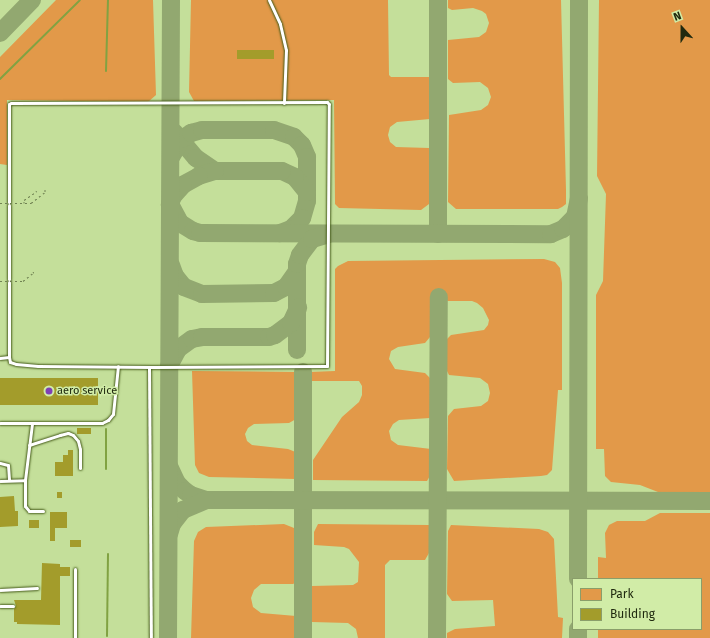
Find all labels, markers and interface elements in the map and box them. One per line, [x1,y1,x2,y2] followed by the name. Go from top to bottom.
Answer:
[662,8,702,48] north arrow
[672,9,683,24] text: N
[57,384,117,398] place label: aero service
[44,386,54,396] marker: aero service
[572,578,702,630] legend
[610,587,634,601] text: Park
[610,607,655,621] text: Building

